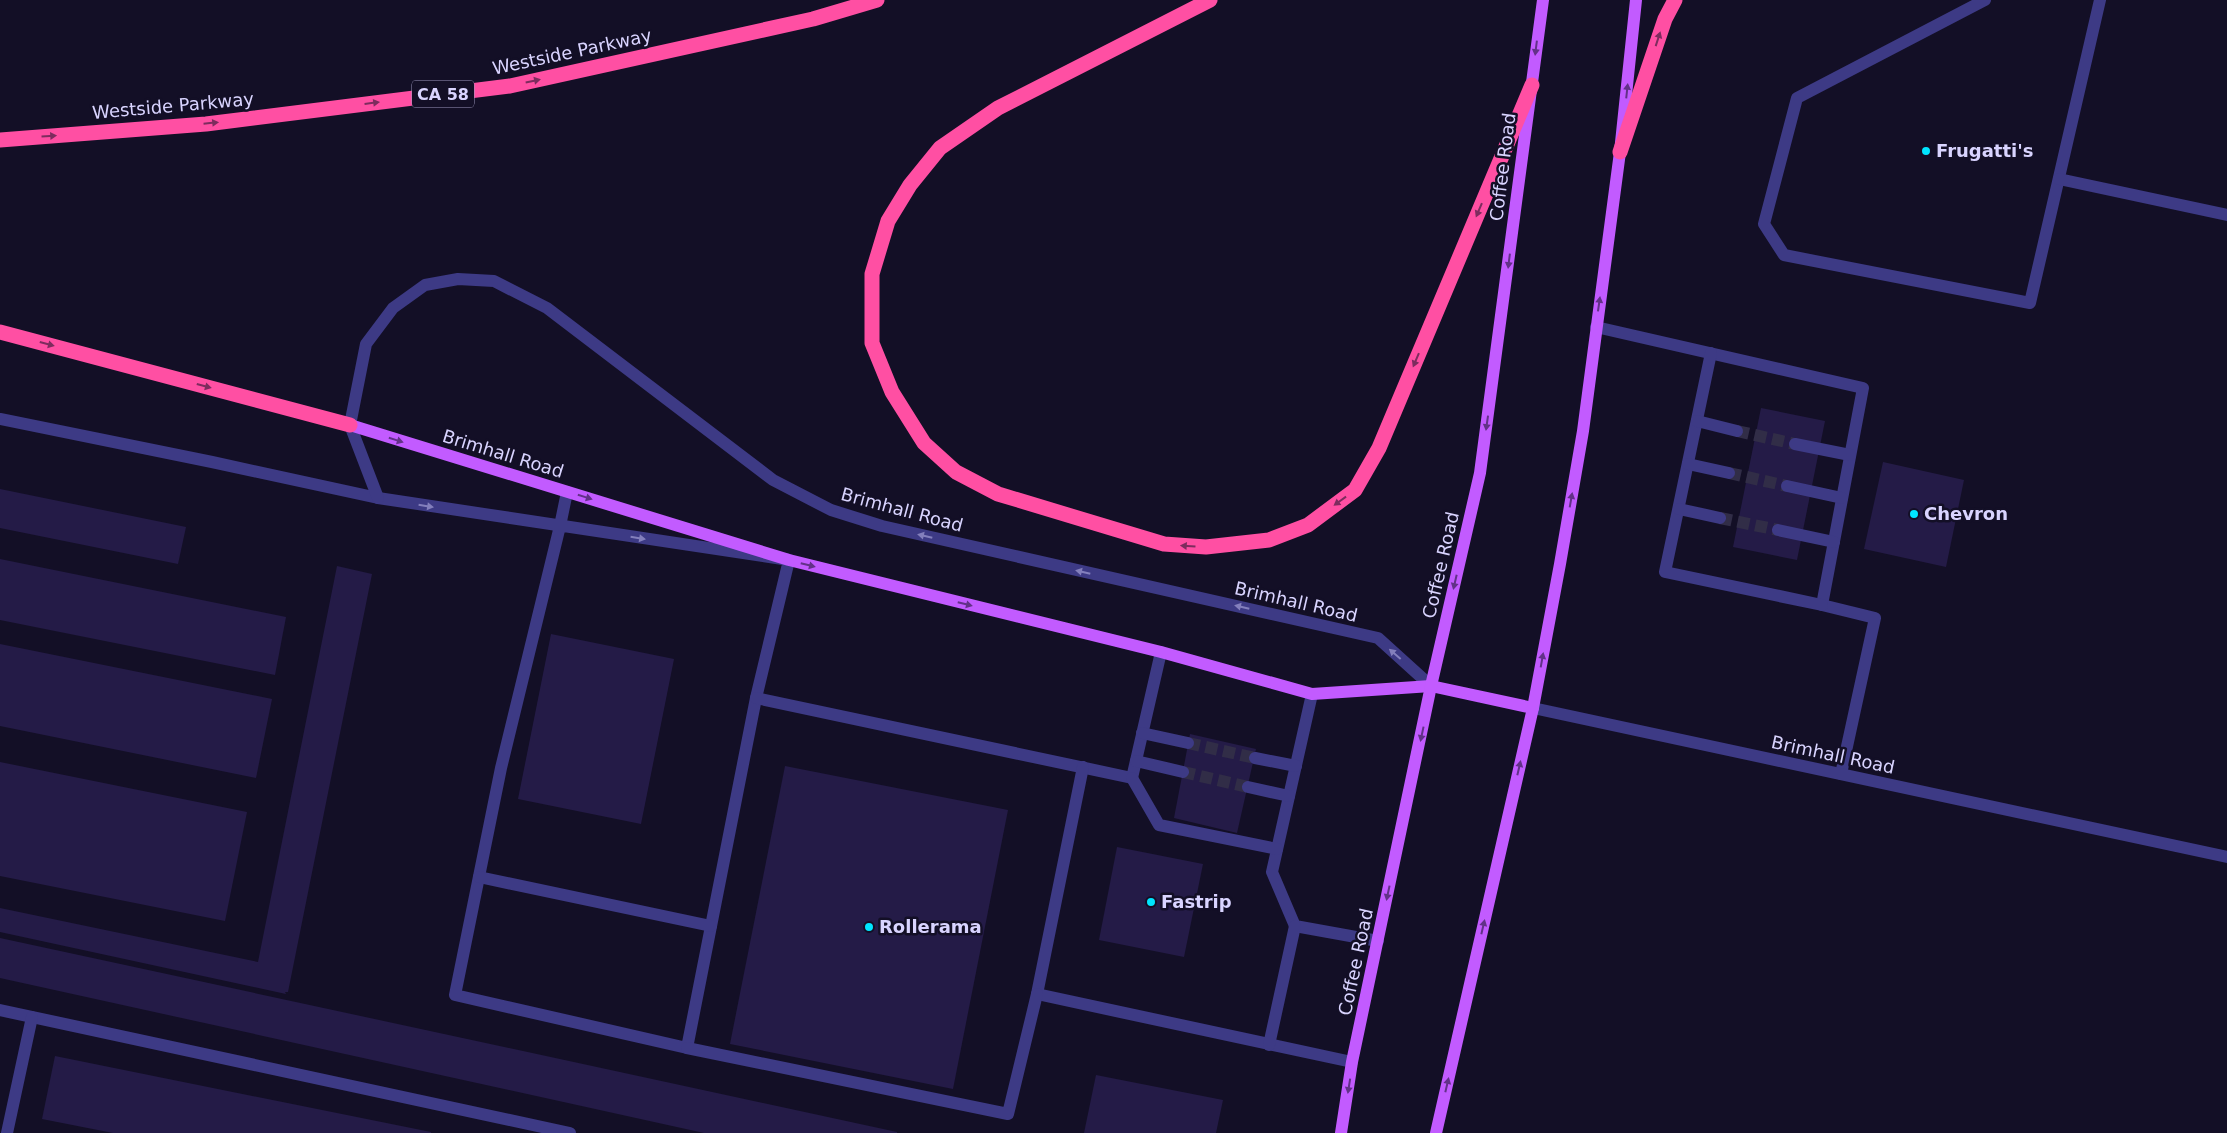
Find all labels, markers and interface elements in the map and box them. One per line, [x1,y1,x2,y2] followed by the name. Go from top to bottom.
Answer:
[490,24,654,79] street label: Westside Parkway
[1655,32,1662,47] one-way arrow
[1532,41,1540,57] one-way arrow
[525,77,540,85] one-way arrow
[412,80,474,108] road number: CA 58
[1623,83,1631,99] one-way arrow
[91,88,255,123] street label: Westside Parkway
[364,99,380,107] one-way arrow
[1485,112,1520,222] street label: Coffee Road
[203,119,219,127] one-way arrow
[41,132,57,140] one-way arrow
[1936,140,2033,161] place label: Frugatti's
[1920,145,1932,157] marker: Frugatti's
[1474,203,1482,217] one-way arrow
[1504,254,1512,270] one-way arrow
[1596,296,1604,312] one-way arrow
[40,340,55,348] one-way arrow
[1411,353,1419,367] one-way arrow
[197,382,212,390] one-way arrow
[1483,415,1491,431] one-way arrow
[440,425,566,482] street label: Brimhall Road
[389,436,404,444] one-way arrow
[839,483,966,536] street label: Brimhall Road
[1567,491,1575,507] one-way arrow
[578,494,593,502] one-way arrow
[1333,496,1347,506] one-way arrow
[418,502,434,510] one-way arrow
[1924,503,2008,524] place label: Chevron
[1908,508,1920,520] marker: Chevron
[1418,509,1463,620] street label: Coffee Road
[917,532,932,540] one-way arrow
[631,534,647,542] one-way arrow
[1180,541,1196,549] one-way arrow
[800,561,815,569] one-way arrow
[1076,568,1091,576] one-way arrow
[1451,574,1459,589] one-way arrow
[1233,577,1360,626] street label: Brimhall Road
[958,600,973,608] one-way arrow
[1233,603,1249,611] one-way arrow
[1389,648,1401,660] one-way arrow
[1538,651,1546,667] one-way arrow
[1417,726,1425,742] one-way arrow
[1769,731,1897,778] street label: Brimhall Road
[1515,761,1523,776] one-way arrow
[1384,885,1392,901] one-way arrow
[1161,891,1232,912] place label: Fastrip
[1145,896,1157,908] marker: Fastrip
[1334,906,1377,1017] street label: Coffee Road
[879,916,982,937] place label: Rollerama
[1479,919,1487,935] one-way arrow
[863,921,875,933] marker: Rollerama
[1443,1078,1451,1093] one-way arrow
[1344,1079,1352,1095] one-way arrow

